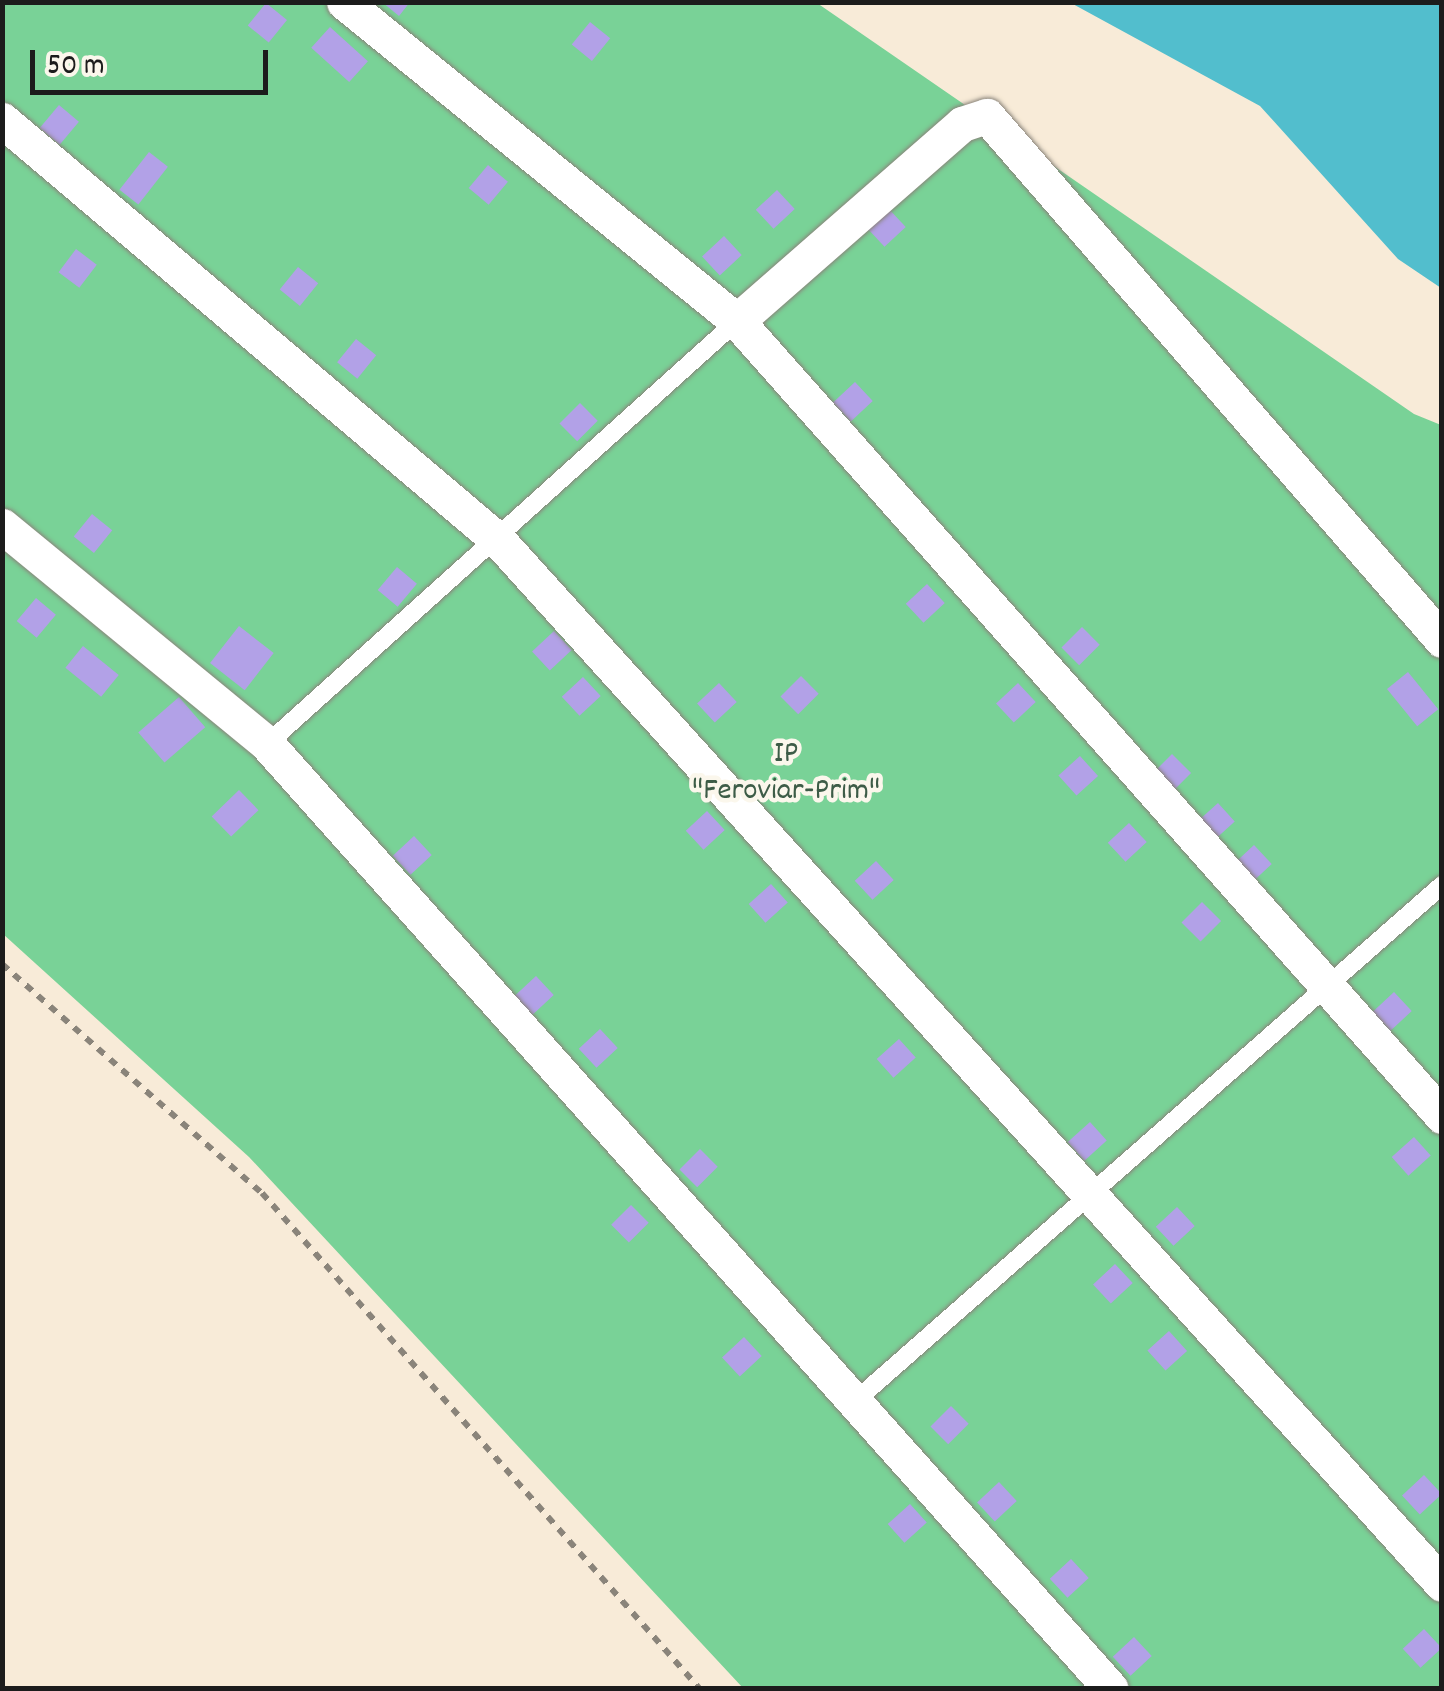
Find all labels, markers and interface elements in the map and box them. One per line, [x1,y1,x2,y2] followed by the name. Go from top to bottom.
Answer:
[35,30,272,92] scale bar
[47,46,105,89] text: 50 m
[692,737,880,812] park label: IP "Feroviar-Prim"

